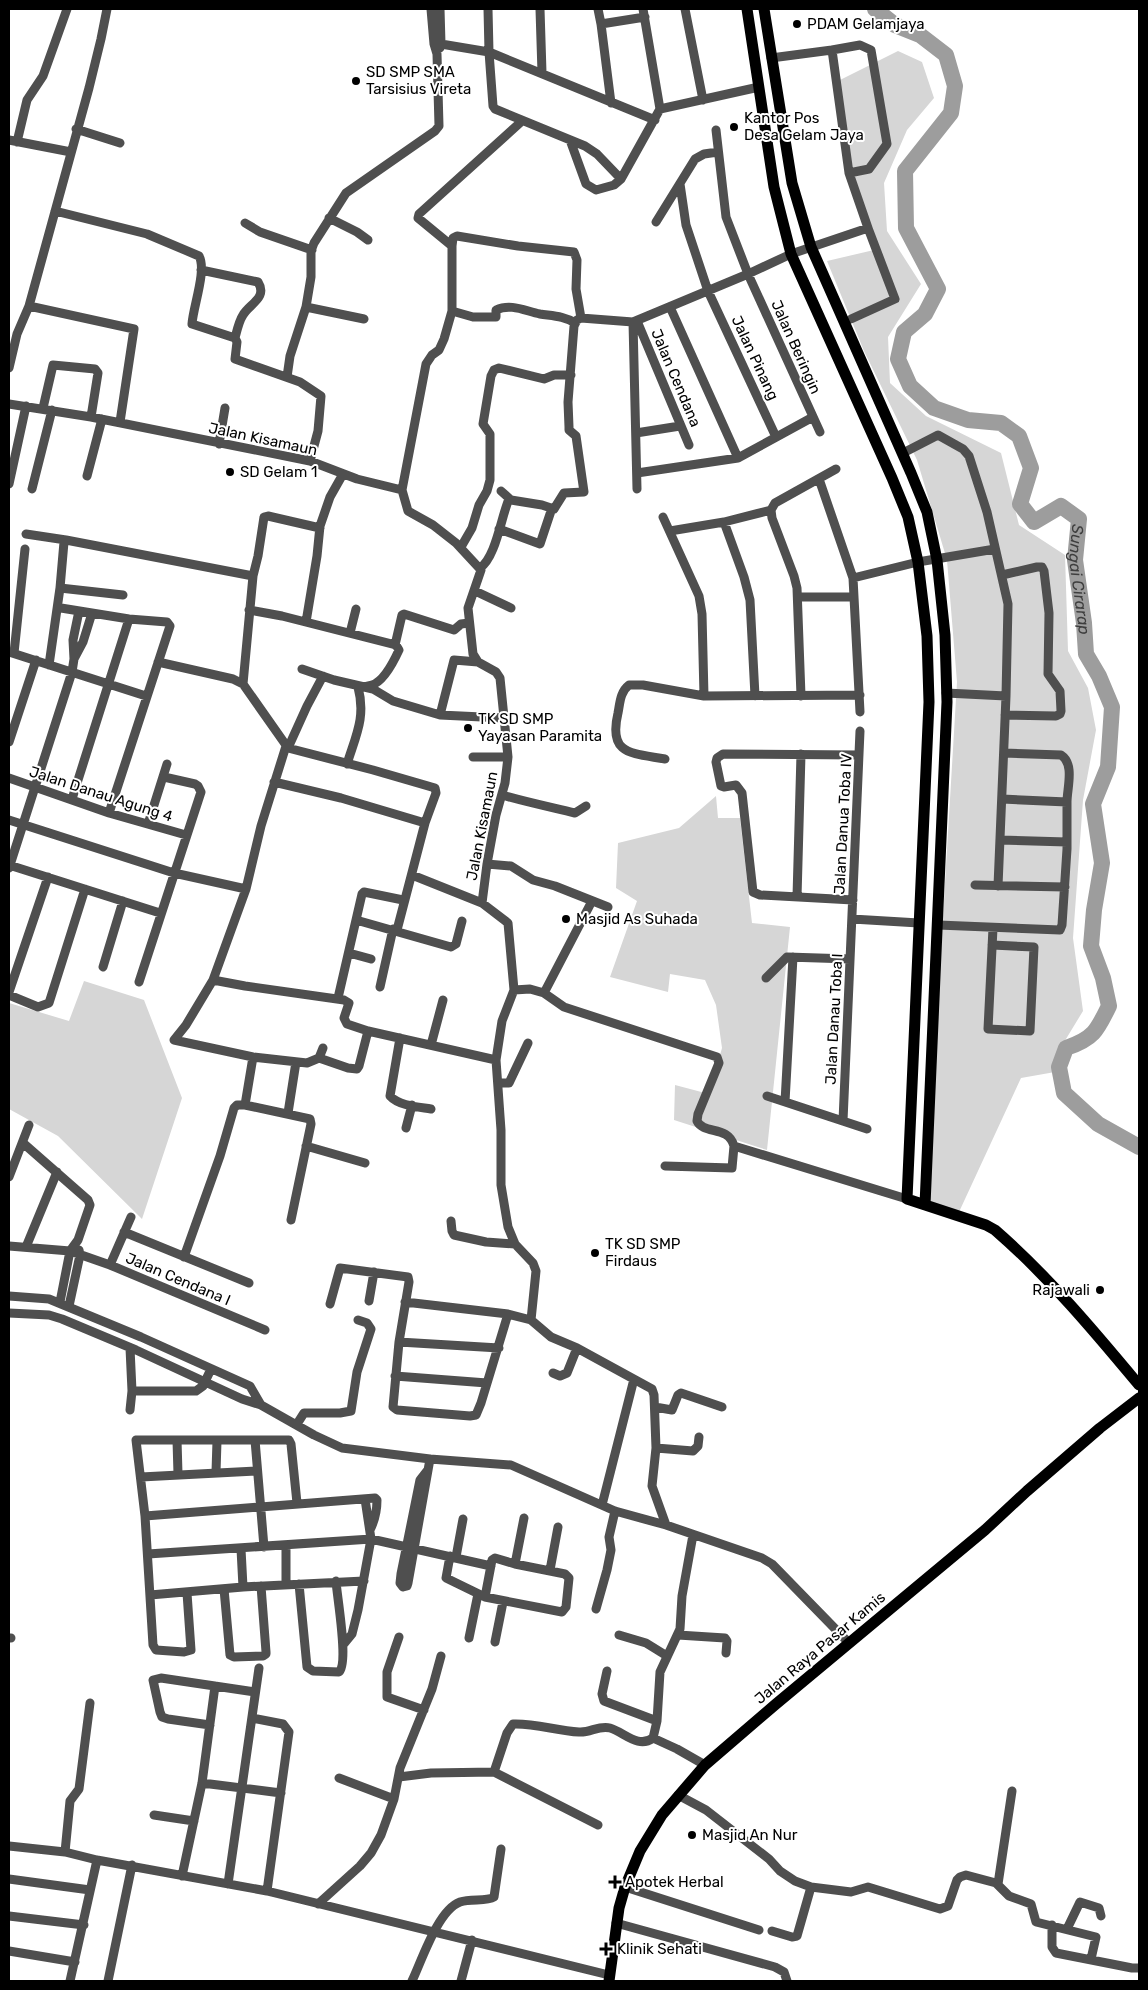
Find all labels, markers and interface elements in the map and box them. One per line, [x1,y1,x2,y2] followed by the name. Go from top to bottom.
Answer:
[807,15,924,33] place label: PDAM Gelamjaya
[791,18,803,30] marker: PDAM Gelamjaya
[366,63,471,98] place label: SD SMP SMA Tarsisius Vireta
[350,75,362,87] marker: SD SMP SMA Tarsisius Vireta
[744,109,864,144] place label: Kantor Pos Desa Gelam Jaya
[728,121,740,133] marker: Kantor Pos Desa Gelam Jaya
[767,297,825,397] street label: Jalan Beringin
[728,313,782,403] street label: Jalan Pinang
[647,326,705,430] street label: Jalan Cendana
[207,419,319,459] street label: Jalan Kisamaun
[240,463,317,481] place label: SD Gelam 1
[224,466,236,478] marker: SD Gelam 1
[1065,523,1094,635] water label: Sungai Cirarap
[478,710,602,745] place label: TK SD SMP Yayasan Paramita
[462,722,474,734] marker: TK SD SMP Yayasan Paramita
[830,753,856,895] street label: Jalan Danua Toba IV
[27,762,175,826] street label: Jalan Danau Agung 4
[463,770,501,882] street label: Jalan Kisamaun
[576,910,698,928] place label: Masjid As Suhada
[560,913,572,925] marker: Masjid As Suhada
[822,953,846,1085] street label: Jalan Danau Toba I
[605,1235,681,1270] place label: TK SD SMP Firdaus
[589,1247,601,1259] marker: TK SD SMP Firdaus
[123,1249,233,1309] street label: Jalan Cendana I
[1032,1281,1090,1299] place label: Rajawali
[1094,1284,1106,1296] marker: Rajawali
[751,1588,889,1708] street label: Jalan Raya Pasar Kamis
[702,1826,798,1844] place label: Masjid An Nur
[686,1829,698,1841] marker: Masjid An Nur
[625,1873,724,1891] place label: Apotek Herbal
[609,1876,621,1888] marker: Apotek Herbal
[617,1940,702,1958] place label: Klinik Sehati
[599,1942,613,1956] marker: Klinik Sehati

